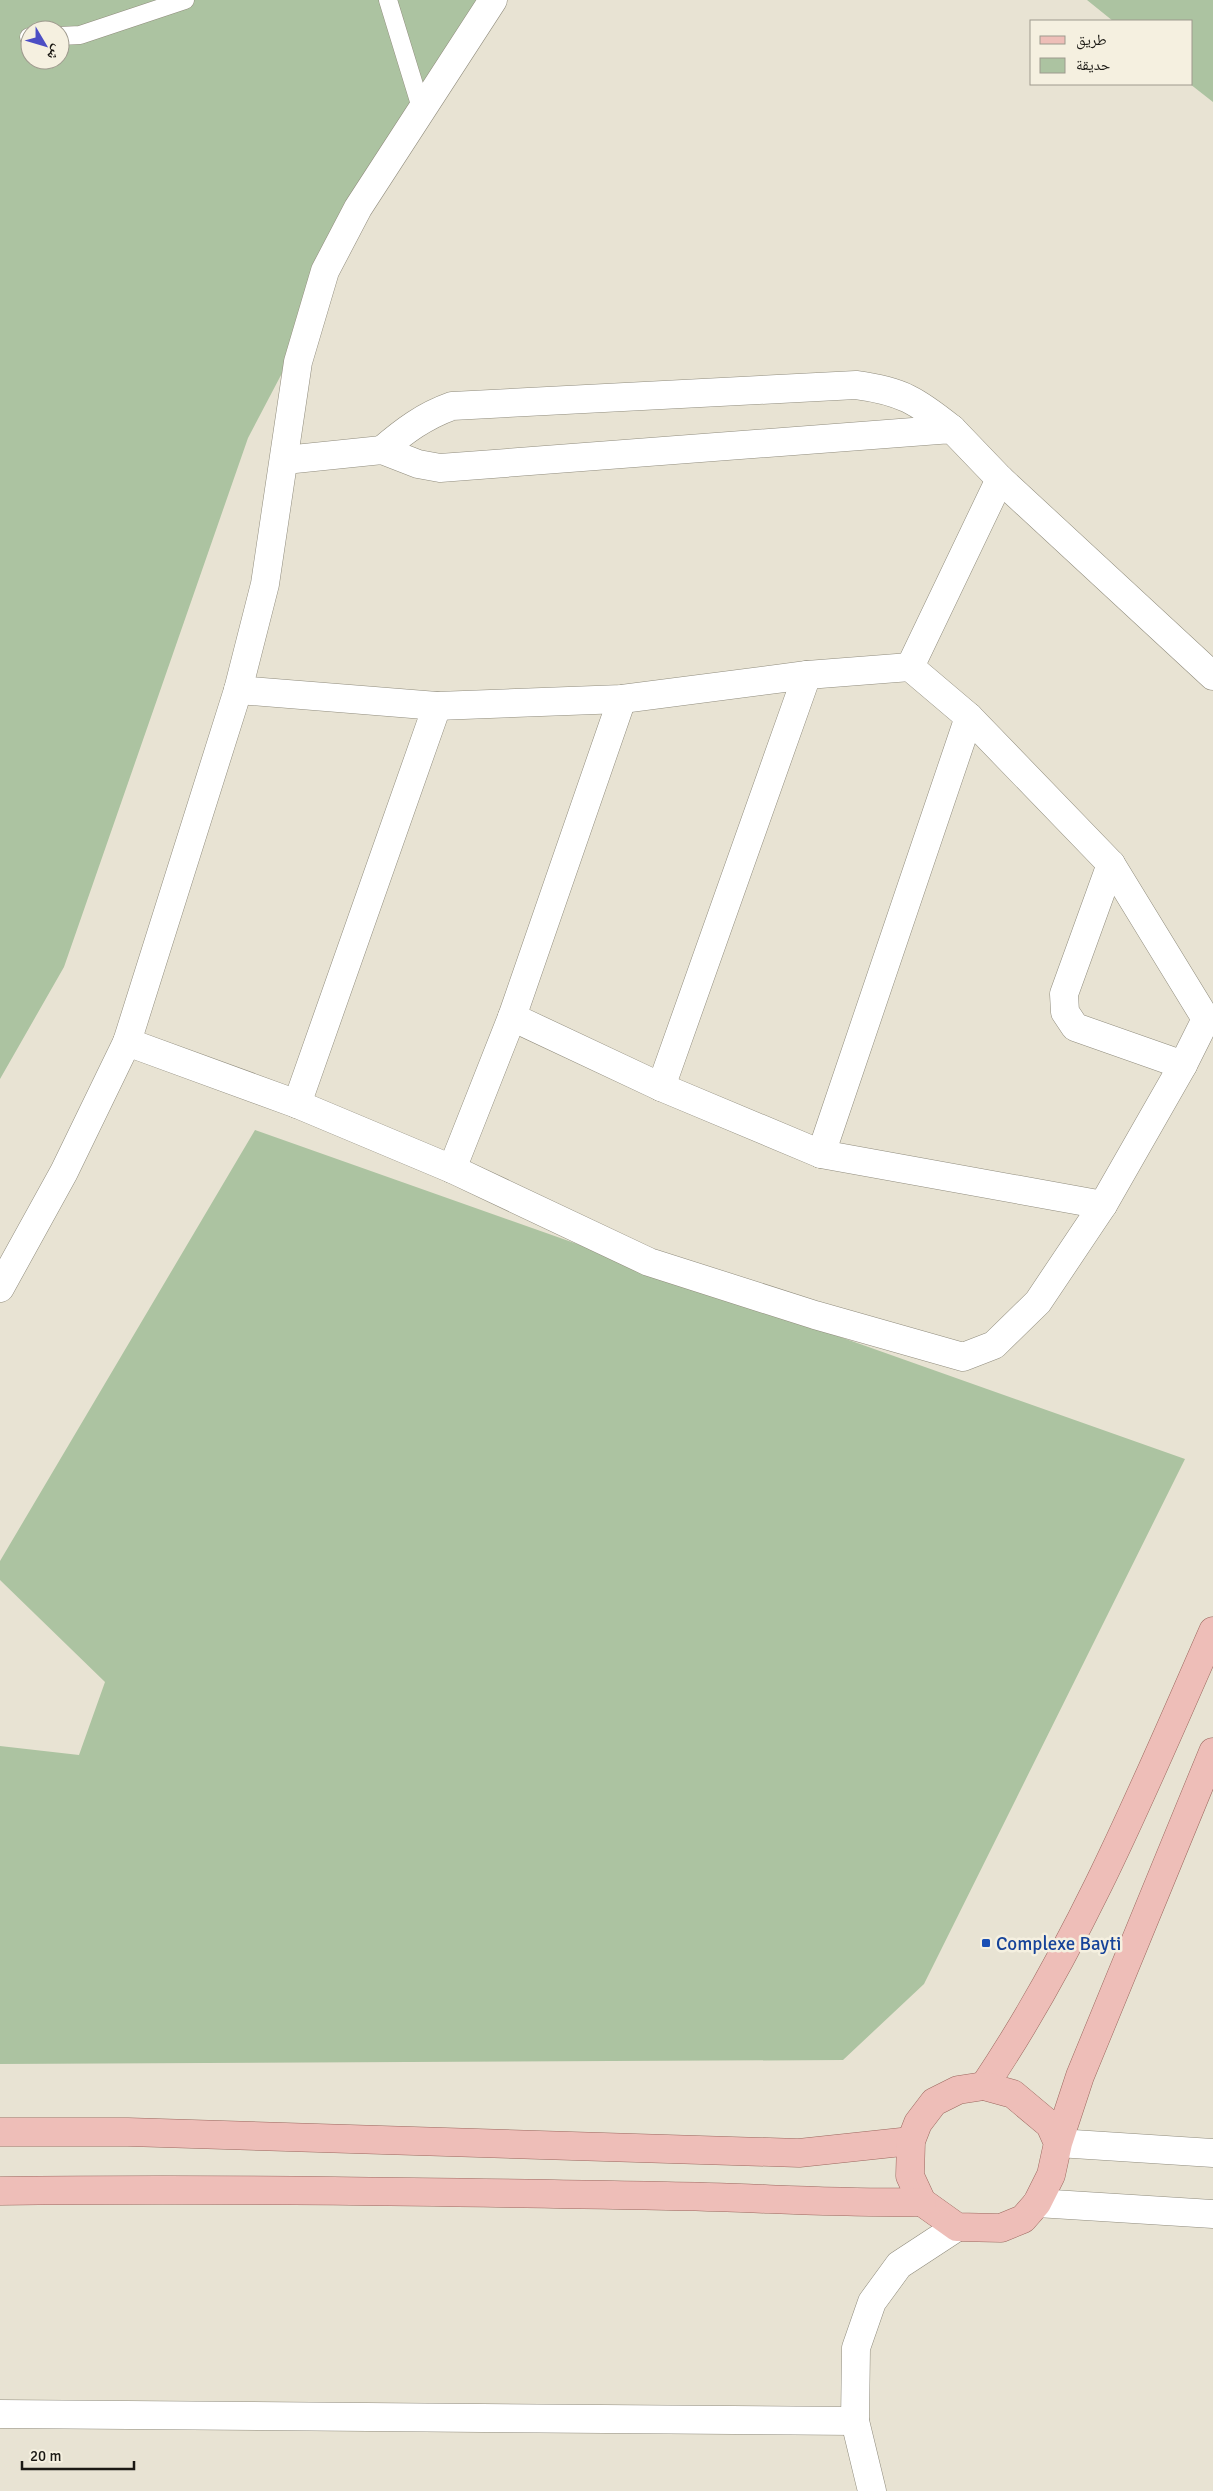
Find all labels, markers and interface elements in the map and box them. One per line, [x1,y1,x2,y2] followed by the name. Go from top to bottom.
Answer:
[20,20,70,70] north arrow
[1030,20,1193,85] legend
[1076,31,1107,50] text: طريق
[43,42,66,64] text: ش
[1076,56,1111,74] text: حديقة
[996,1932,1121,1956] place label: Complexe Bayti
[980,1937,992,1949] marker: Complexe Bayti
[22,2438,135,2470] scale bar
[30,2447,61,2465] text: 20 m

